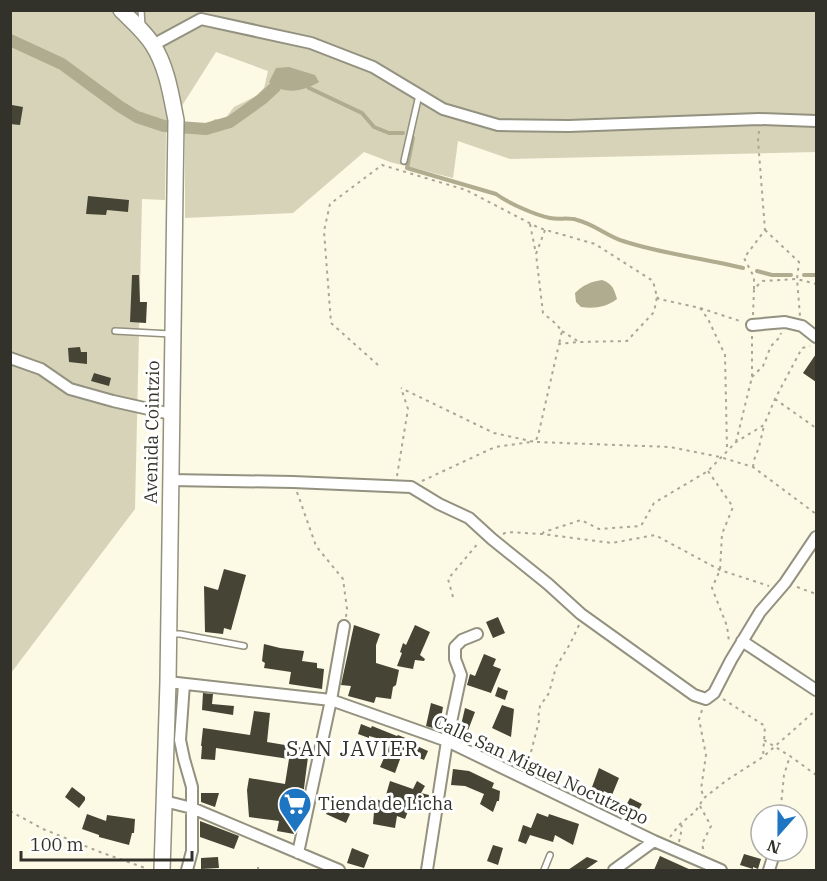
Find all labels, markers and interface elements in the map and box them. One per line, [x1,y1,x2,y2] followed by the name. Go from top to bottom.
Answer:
[139,360,164,504] street label: Avenida Cointzio
[430,710,652,830] street label: Calle San Miguel Nocutzepo
[286,734,420,762] district label: SAN JAVIER
[277,786,313,833] supermarket icon: Tienda de Licha
[318,792,453,815] place label: Tienda de Licha
[749,803,809,863] north arrow
[21,824,192,862] scale bar
[30,833,84,856] text: 100 m
[764,835,783,859] text: N

